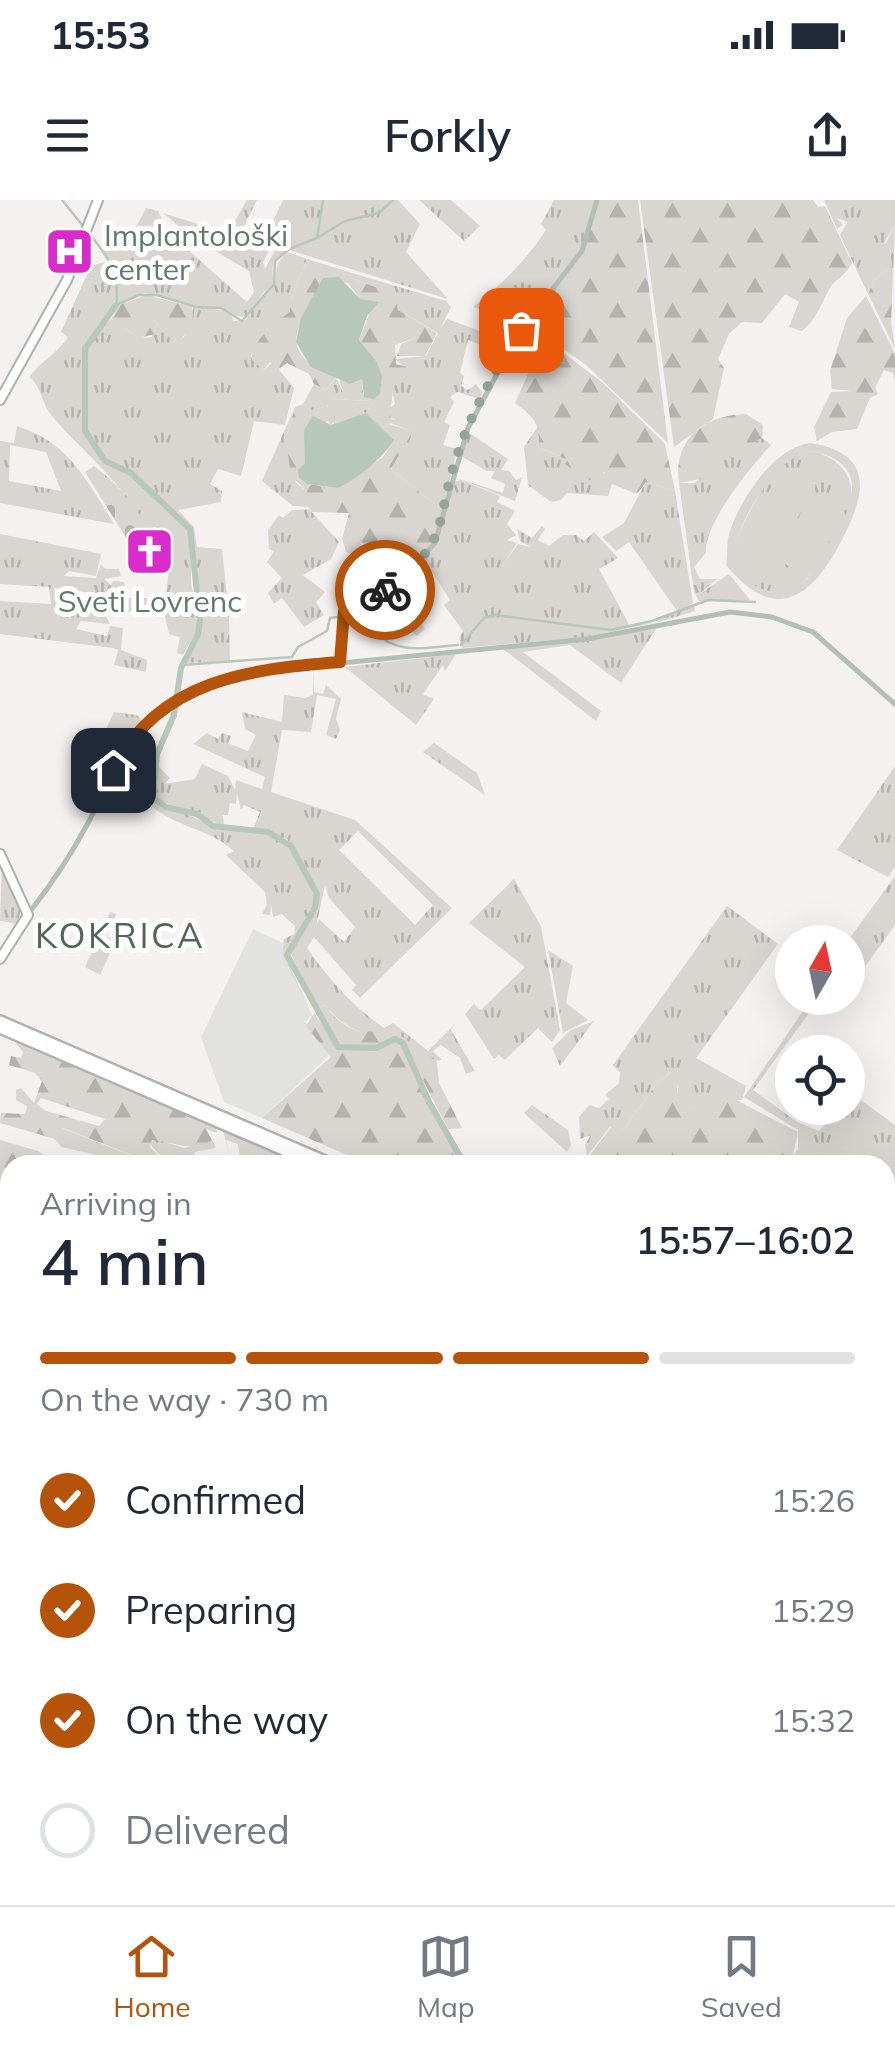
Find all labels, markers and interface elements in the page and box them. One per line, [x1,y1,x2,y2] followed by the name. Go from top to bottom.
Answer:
[50,11,151,59] text: 15:53
[384,107,511,163] text: Forkly
[40,108,95,163] icon: menu
[800,108,855,163] icon: share
[104,216,288,288] place label: Implantološki center
[43,226,95,278] hospital icon: Implantološki center
[479,288,564,373] pin
[494,303,549,358] icon: bag
[124,526,176,578] church icon: Sveti Lovrenc
[335,540,435,640] courier
[358,563,413,618] icon: bike
[58,582,242,620] place label: Sveti Lovrenc
[71,728,156,813] pin
[86,743,141,798] icon: home
[35,913,205,957] district label: KOKRICA
[775,925,865,1015] north arrow
[775,925,865,1125] map controls
[775,1035,865,1125] button: locate
[40,1183,192,1223] text: Arriving in
[635,1216,855,1264] text: 15:57–16:02
[40,1220,209,1301] text: 4 min
[40,1379,329,1419] text: On the way · 730 m
[40,1473,95,1528] icon: check
[125,1476,306,1524] text: Confirmed
[771,1480,855,1520] text: 15:26
[40,1583,95,1638] icon: check
[125,1586,297,1634] text: Preparing
[771,1590,855,1630] text: 15:29
[40,1693,95,1748] icon: check
[125,1696,328,1744] text: On the way
[771,1700,855,1740] text: 15:32
[125,1806,290,1854] text: Delivered
[113,1929,190,2024] tab: Home
[417,1929,475,2024] tab: Map
[701,1929,782,2024] tab: Saved

